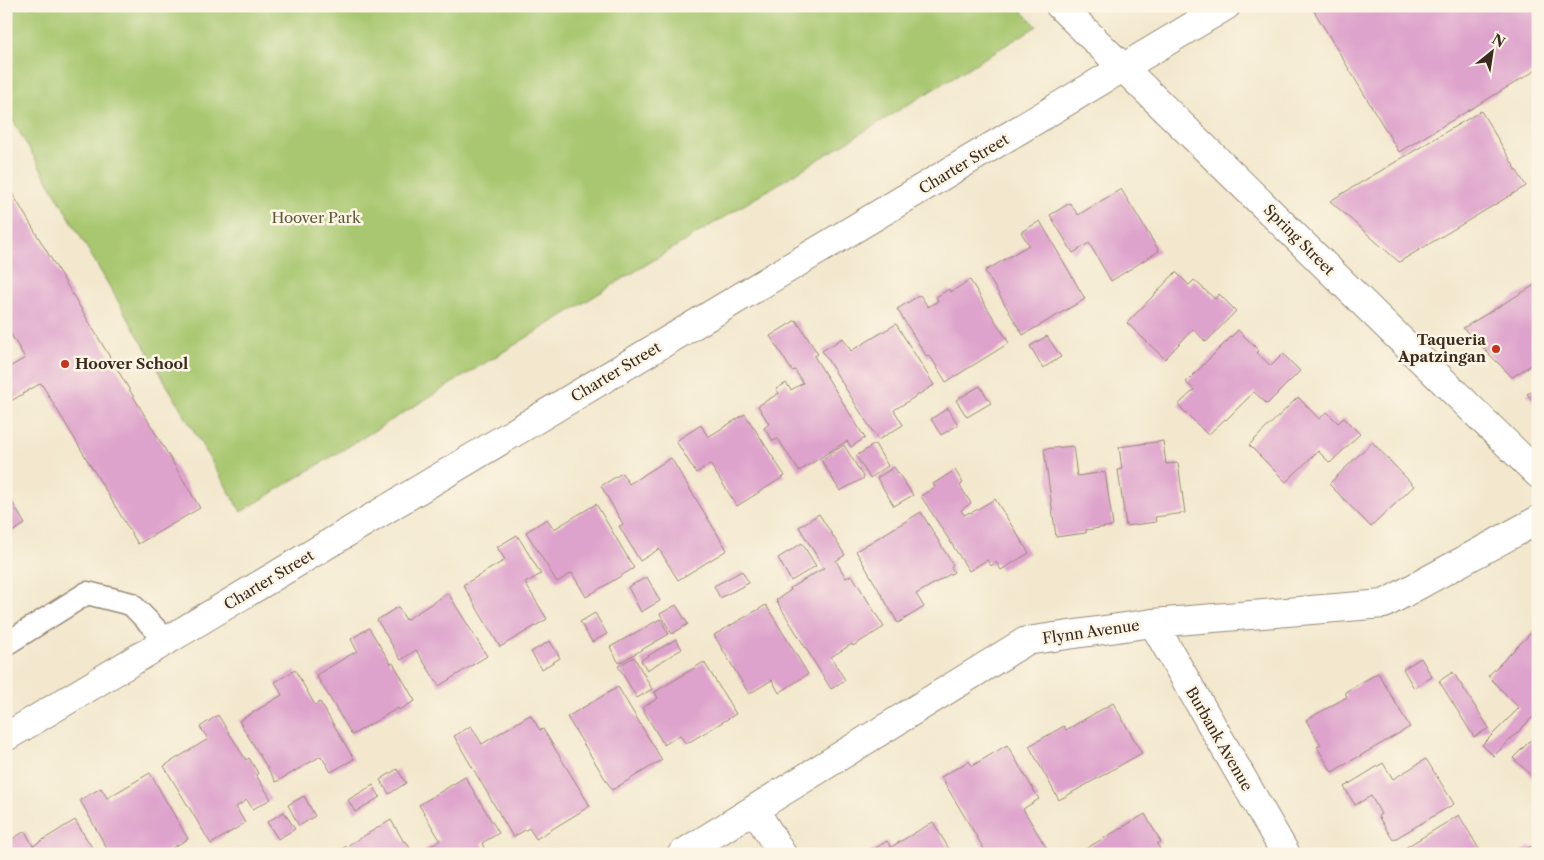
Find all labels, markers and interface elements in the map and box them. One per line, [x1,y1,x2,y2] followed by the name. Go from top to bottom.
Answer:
[1466,28,1516,78] north arrow
[1489,30,1508,52] text: N
[915,129,1013,198] street label: Charter Street
[1260,200,1339,280] street label: Spring Street
[271,208,362,227] park label: Hoover Park
[1397,330,1487,366] place label: Taqueria Apatzingan
[567,337,665,406] street label: Charter Street
[1490,343,1502,355] marker: Taqueria Apatzingan
[75,354,188,373] place label: Hoover School
[59,358,71,370] marker: Hoover School
[220,545,318,614] street label: Charter Street
[1041,615,1141,648] street label: Flynn Avenue
[1182,683,1257,794] street label: Burbank Avenue

